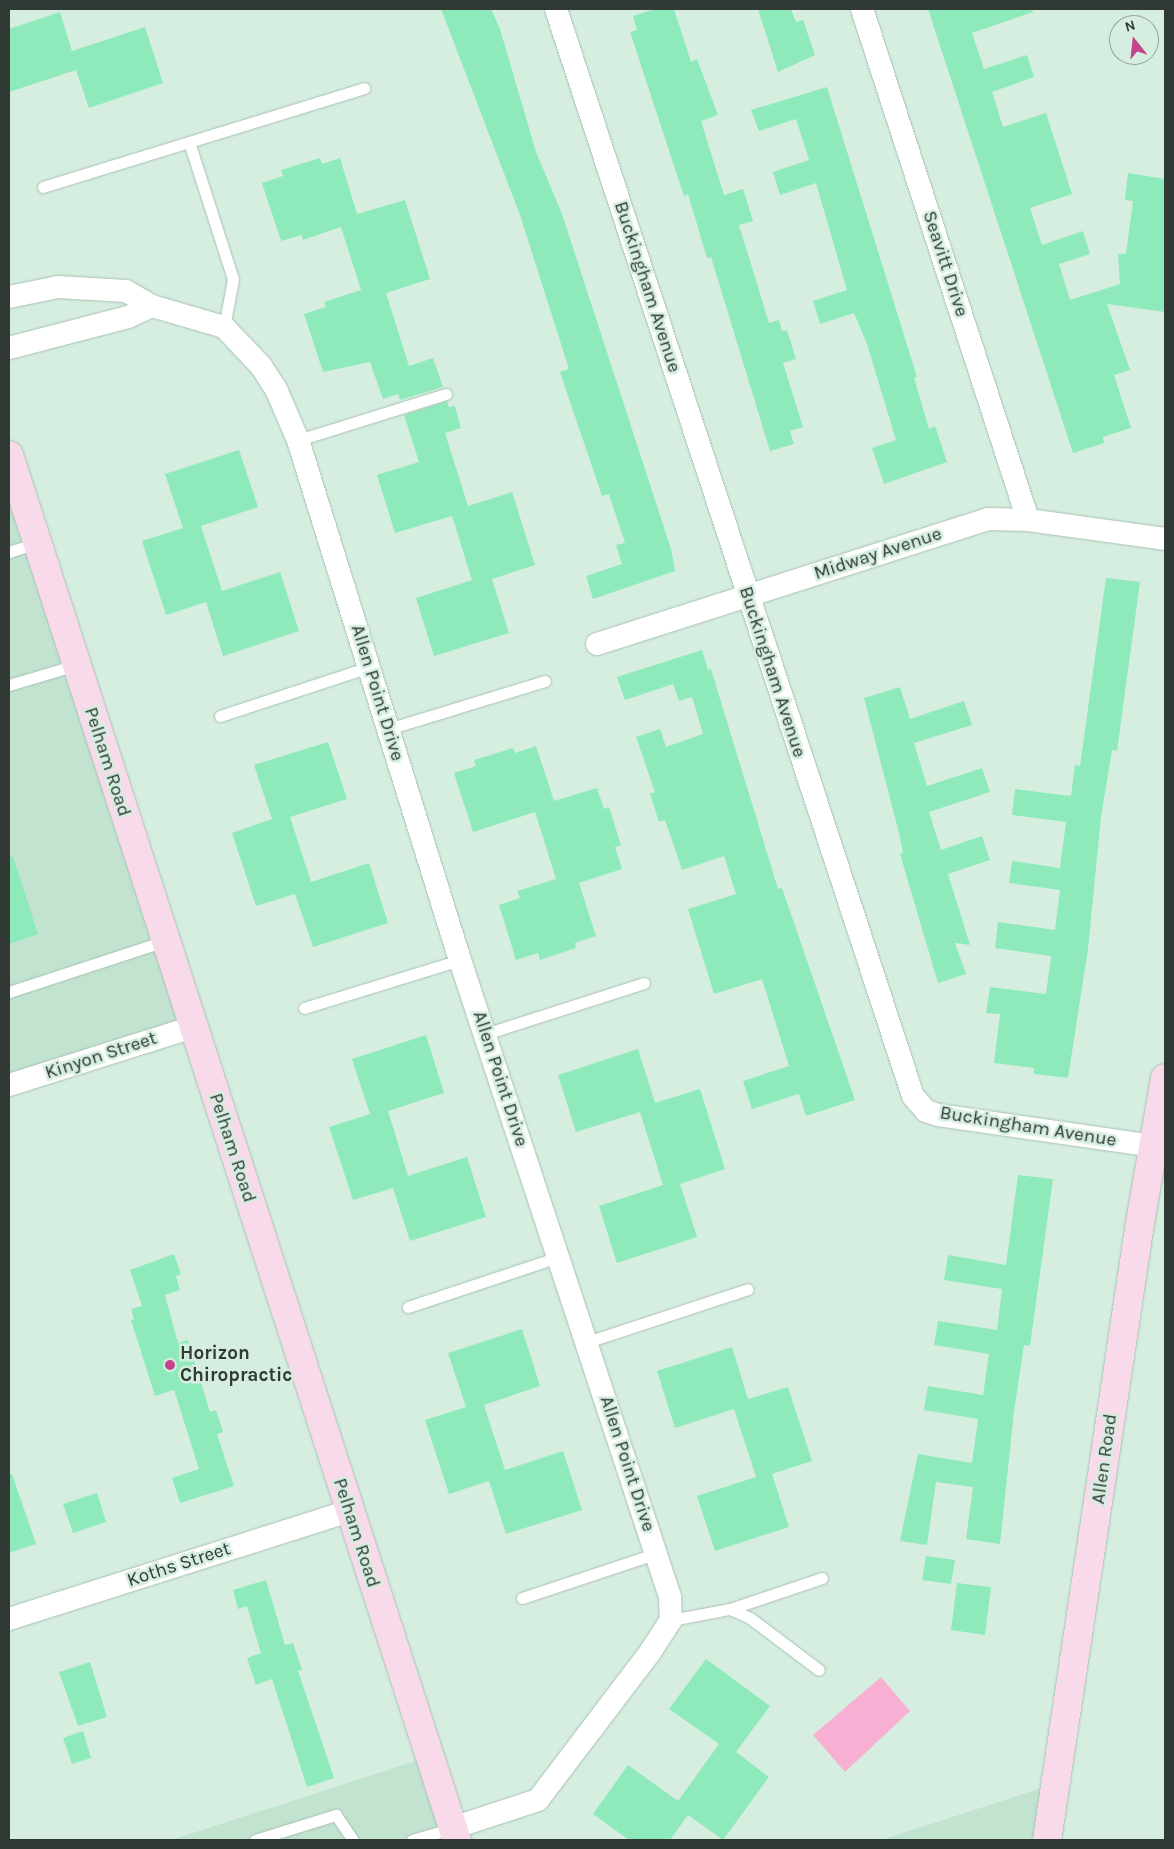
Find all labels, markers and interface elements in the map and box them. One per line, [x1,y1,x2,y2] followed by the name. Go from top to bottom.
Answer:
[1109,15,1159,65] north arrow
[1123,17,1137,36] text: N
[609,199,685,375] street label: Buckingham Avenue
[917,208,973,320] street label: Seavitt Drive
[811,523,945,585] street label: Midway Avenue
[734,584,810,760] street label: Buckingham Avenue
[345,622,409,764] street label: Allen Point Drive
[79,704,135,820] street label: Pelham Road
[467,1008,533,1150] street label: Allen Point Drive
[42,1027,160,1085] street label: Kinyon Street
[204,1090,260,1206] street label: Pelham Road
[938,1102,1118,1152] street label: Buckingham Avenue
[180,1343,292,1387] place label: Horizon Chiropractic
[164,1359,176,1371] marker: Horizon Chiropractic
[594,1393,660,1535] street label: Allen Point Drive
[1087,1412,1123,1506] street label: Allen Road
[328,1475,384,1591] street label: Pelham Road
[125,1538,233,1592] street label: Koths Street

